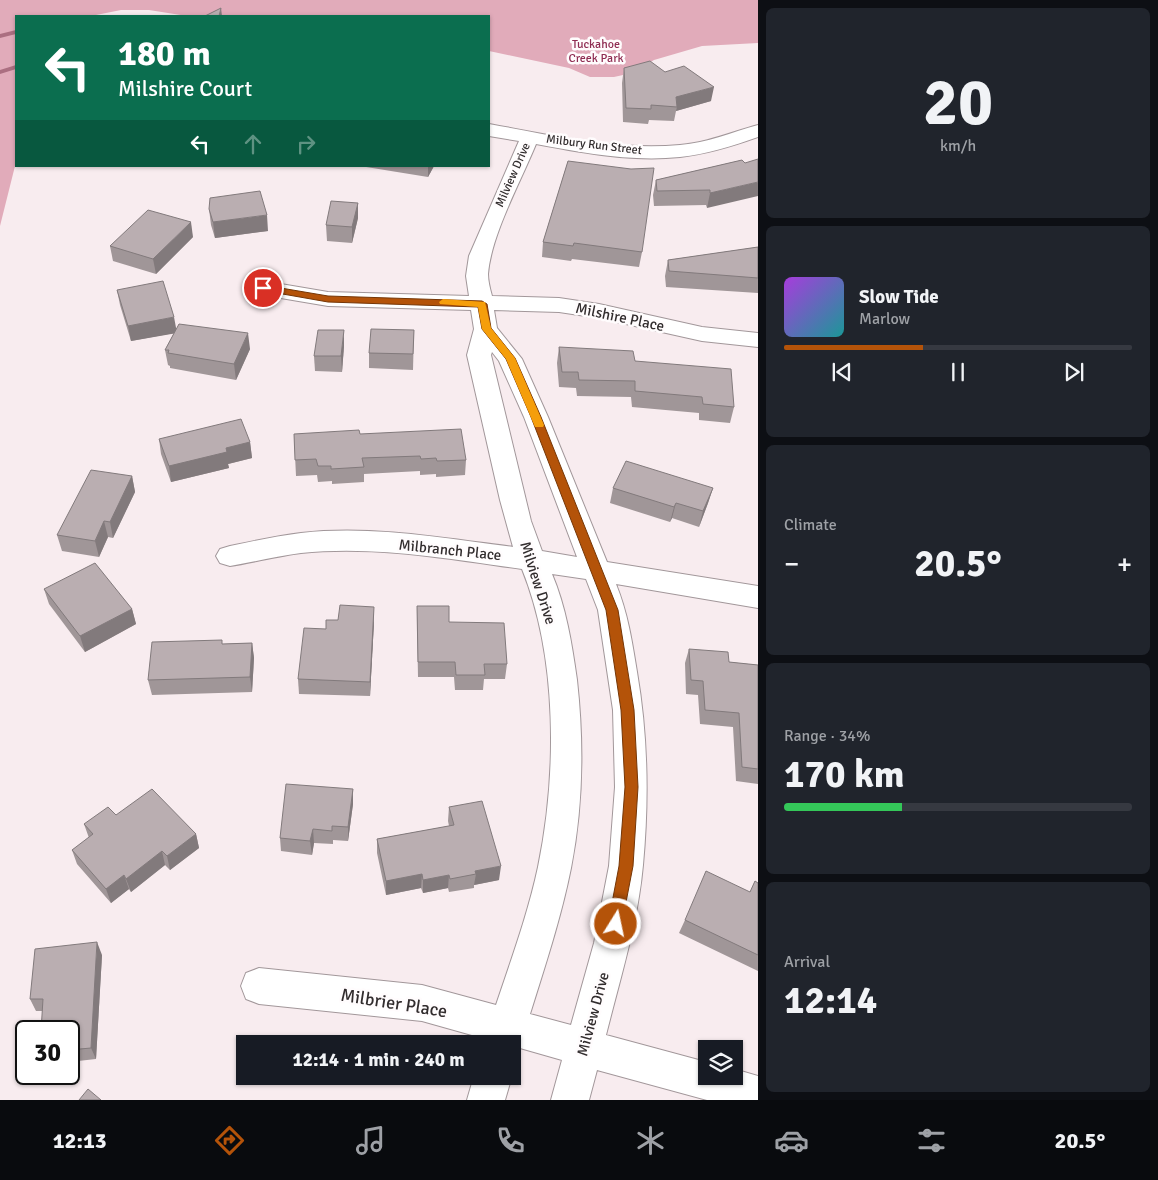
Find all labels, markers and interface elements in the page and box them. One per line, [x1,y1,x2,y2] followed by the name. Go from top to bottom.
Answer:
[118,32,211,75] text: 180 m
[35,35,100,100] icon: left
[568,37,624,66] park label: Tuckahoe Creek Park
[923,63,993,143] text: 20
[118,75,252,102] text: Milshire Court
[186,130,214,158] icon: left
[239,130,267,158] icon: ahead
[292,130,320,158] icon: right
[545,132,643,158] street label: Milbury Run Street
[940,136,976,156] text: km/h
[492,140,534,210] street label: Milview Drive
[242,267,284,309] pin
[249,274,277,302] icon: arrive
[859,285,939,309] text: Slow Tide
[574,299,666,335] street label: Milshire Place
[859,309,910,329] text: Marlow
[828,358,856,386] icon: previous
[944,358,972,386] icon: pause
[1060,358,1088,386] icon: next
[784,515,837,535] text: Climate
[398,536,502,564] street label: Milbranch Place
[516,539,560,627] street label: Milview Drive
[914,540,1002,587] text: 20.5°
[784,547,799,581] text: −
[1117,547,1132,581] text: +
[784,726,870,746] text: Range · 34%
[784,751,905,798] text: 170 km
[589,897,641,949] position arrow
[784,952,830,972] text: Arrival
[573,970,613,1058] street label: Milview Drive
[784,977,877,1024] text: 12:14
[339,984,449,1022] street label: Milbrier Place
[15,1020,80,1085] speed limit sign: 30
[698,1040,743,1085] map controls
[698,1040,743,1085] button: layers
[292,1048,465,1072] text: 12:14 · 1 min · 240 m
[212,1123,247,1158] icon: directions
[353,1123,388,1158] icon: music
[493,1123,528,1158] icon: phone
[633,1123,668,1158] icon: climate
[774,1123,809,1158] icon: car
[914,1123,949,1158] icon: filters
[53,1127,107,1154] text: 12:13
[1055,1127,1105,1154] text: 20.5°

